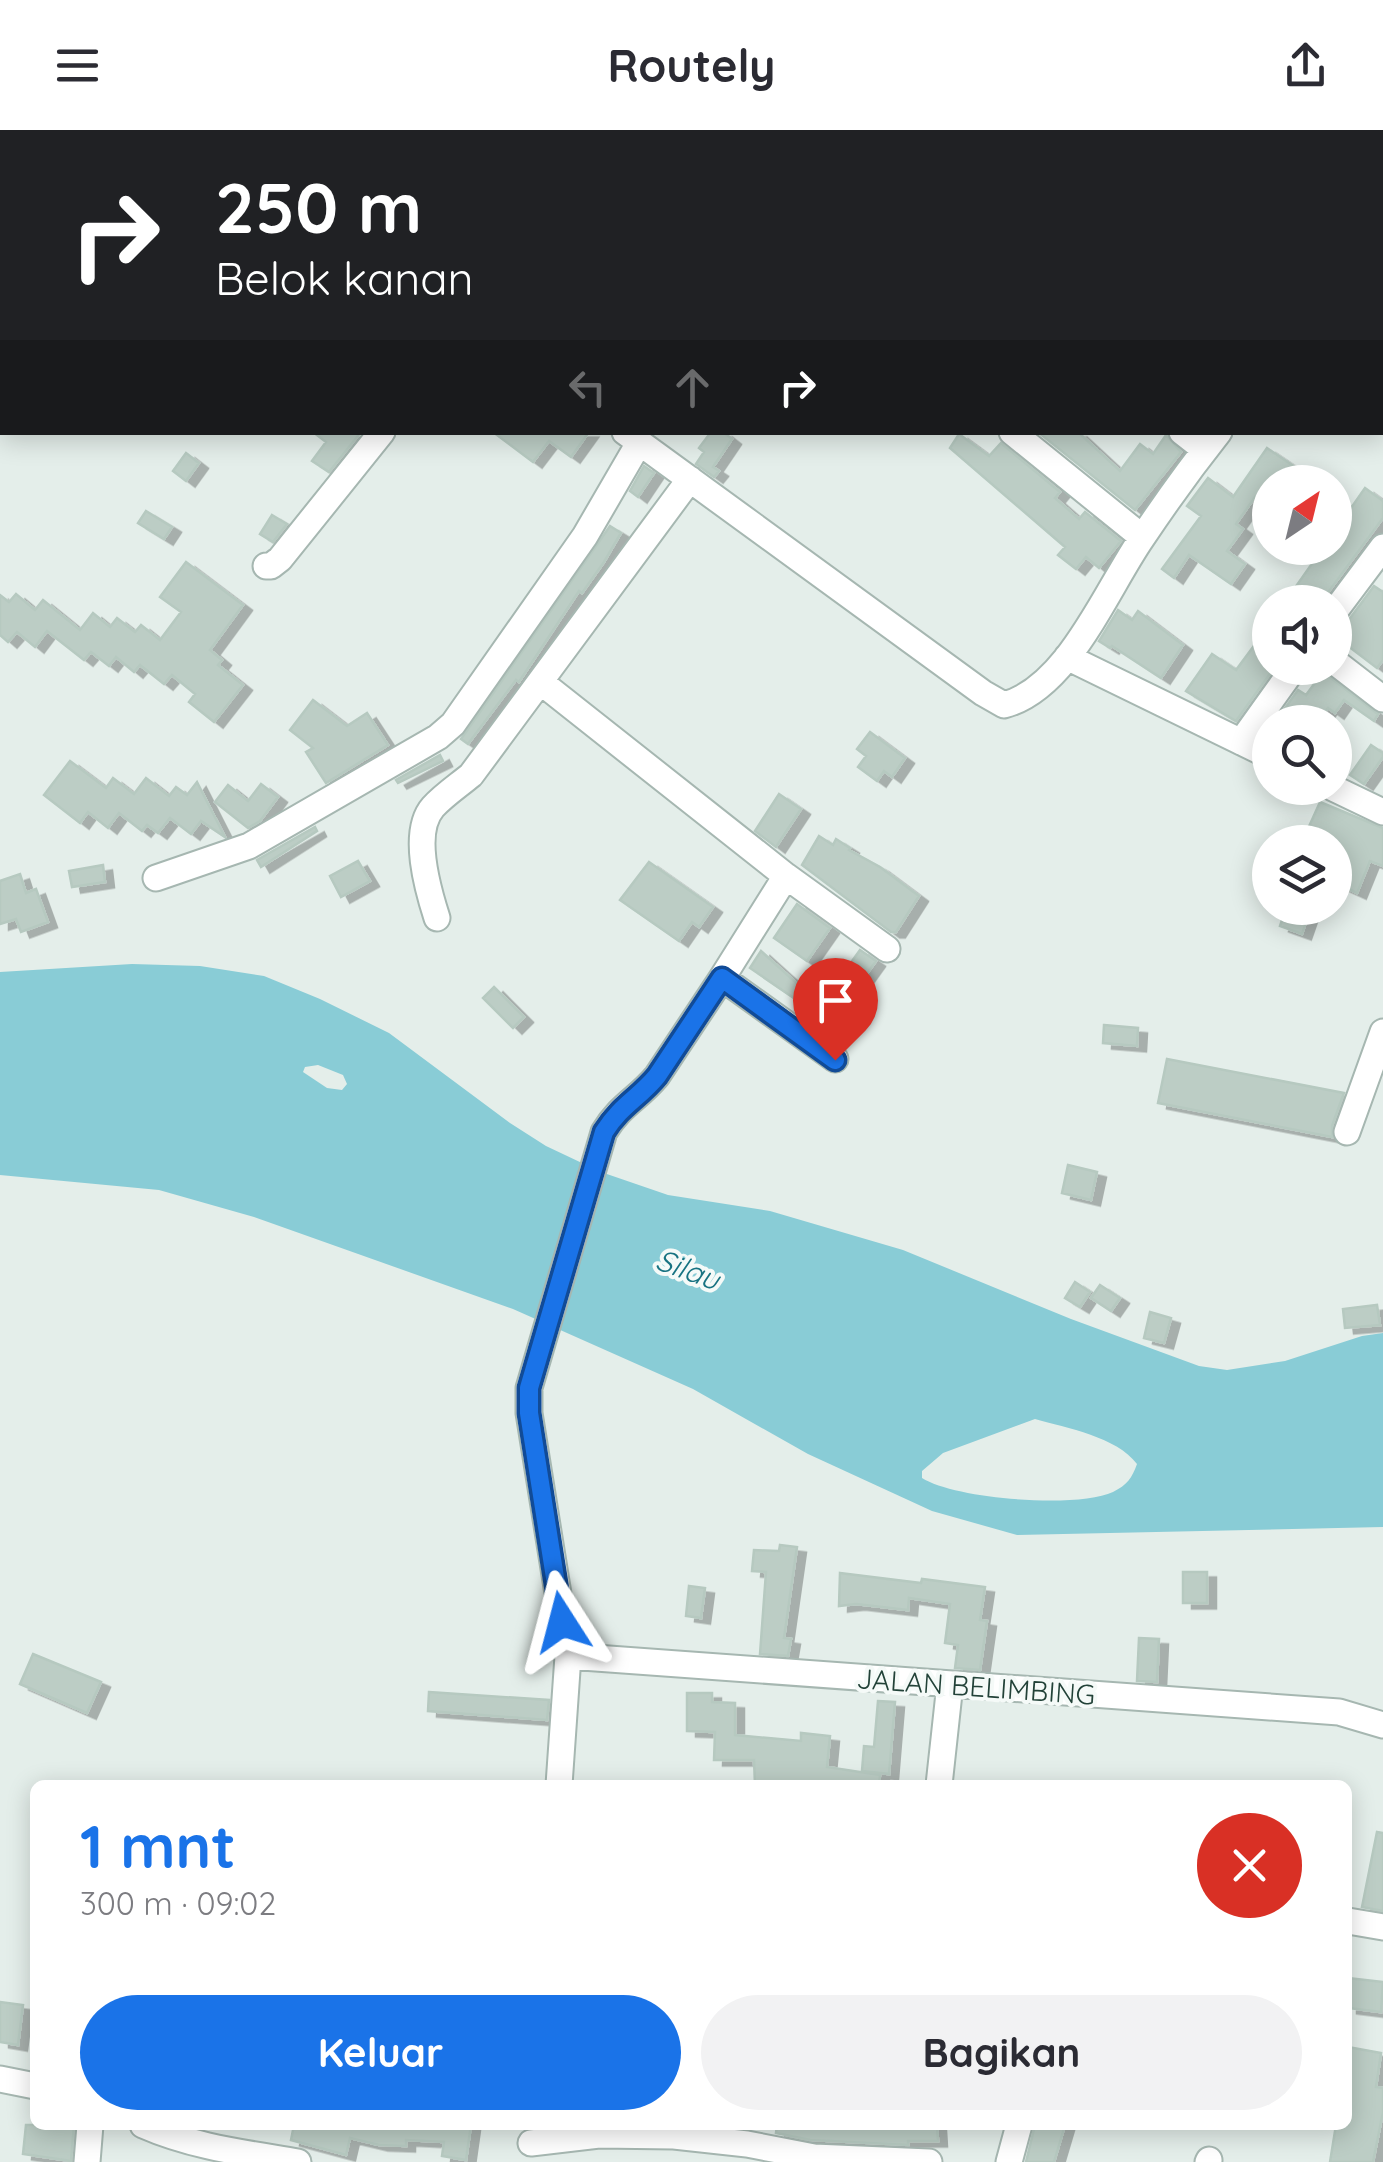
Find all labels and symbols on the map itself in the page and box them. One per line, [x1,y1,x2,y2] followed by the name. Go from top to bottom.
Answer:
[1252,465,1352,565] north arrow
[793,958,878,1061] pin
[651,1240,727,1299] water label: Silau
[510,1570,614,1674] position arrow
[856,1660,1096,1712] street label: JALAN BELIMBING

